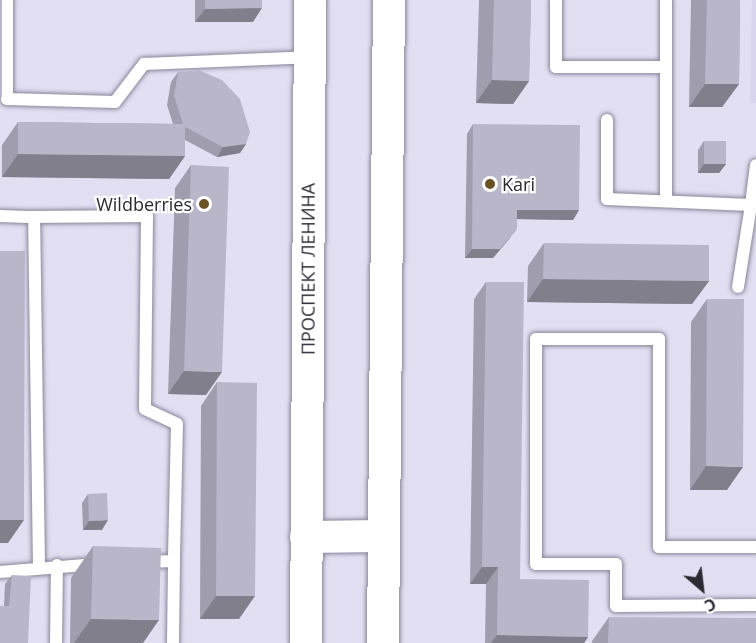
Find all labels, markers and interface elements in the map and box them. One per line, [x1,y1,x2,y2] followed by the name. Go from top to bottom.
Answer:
[502,173,535,195] place label: Kari
[483,177,497,191] marker: Kari
[297,183,319,355] street label: ПРОСПЕКТ ЛЕНИНА
[96,193,192,215] place label: Wildberries
[197,197,211,211] marker: Wildberries
[672,559,732,619] north arrow
[701,593,720,617] text: С

